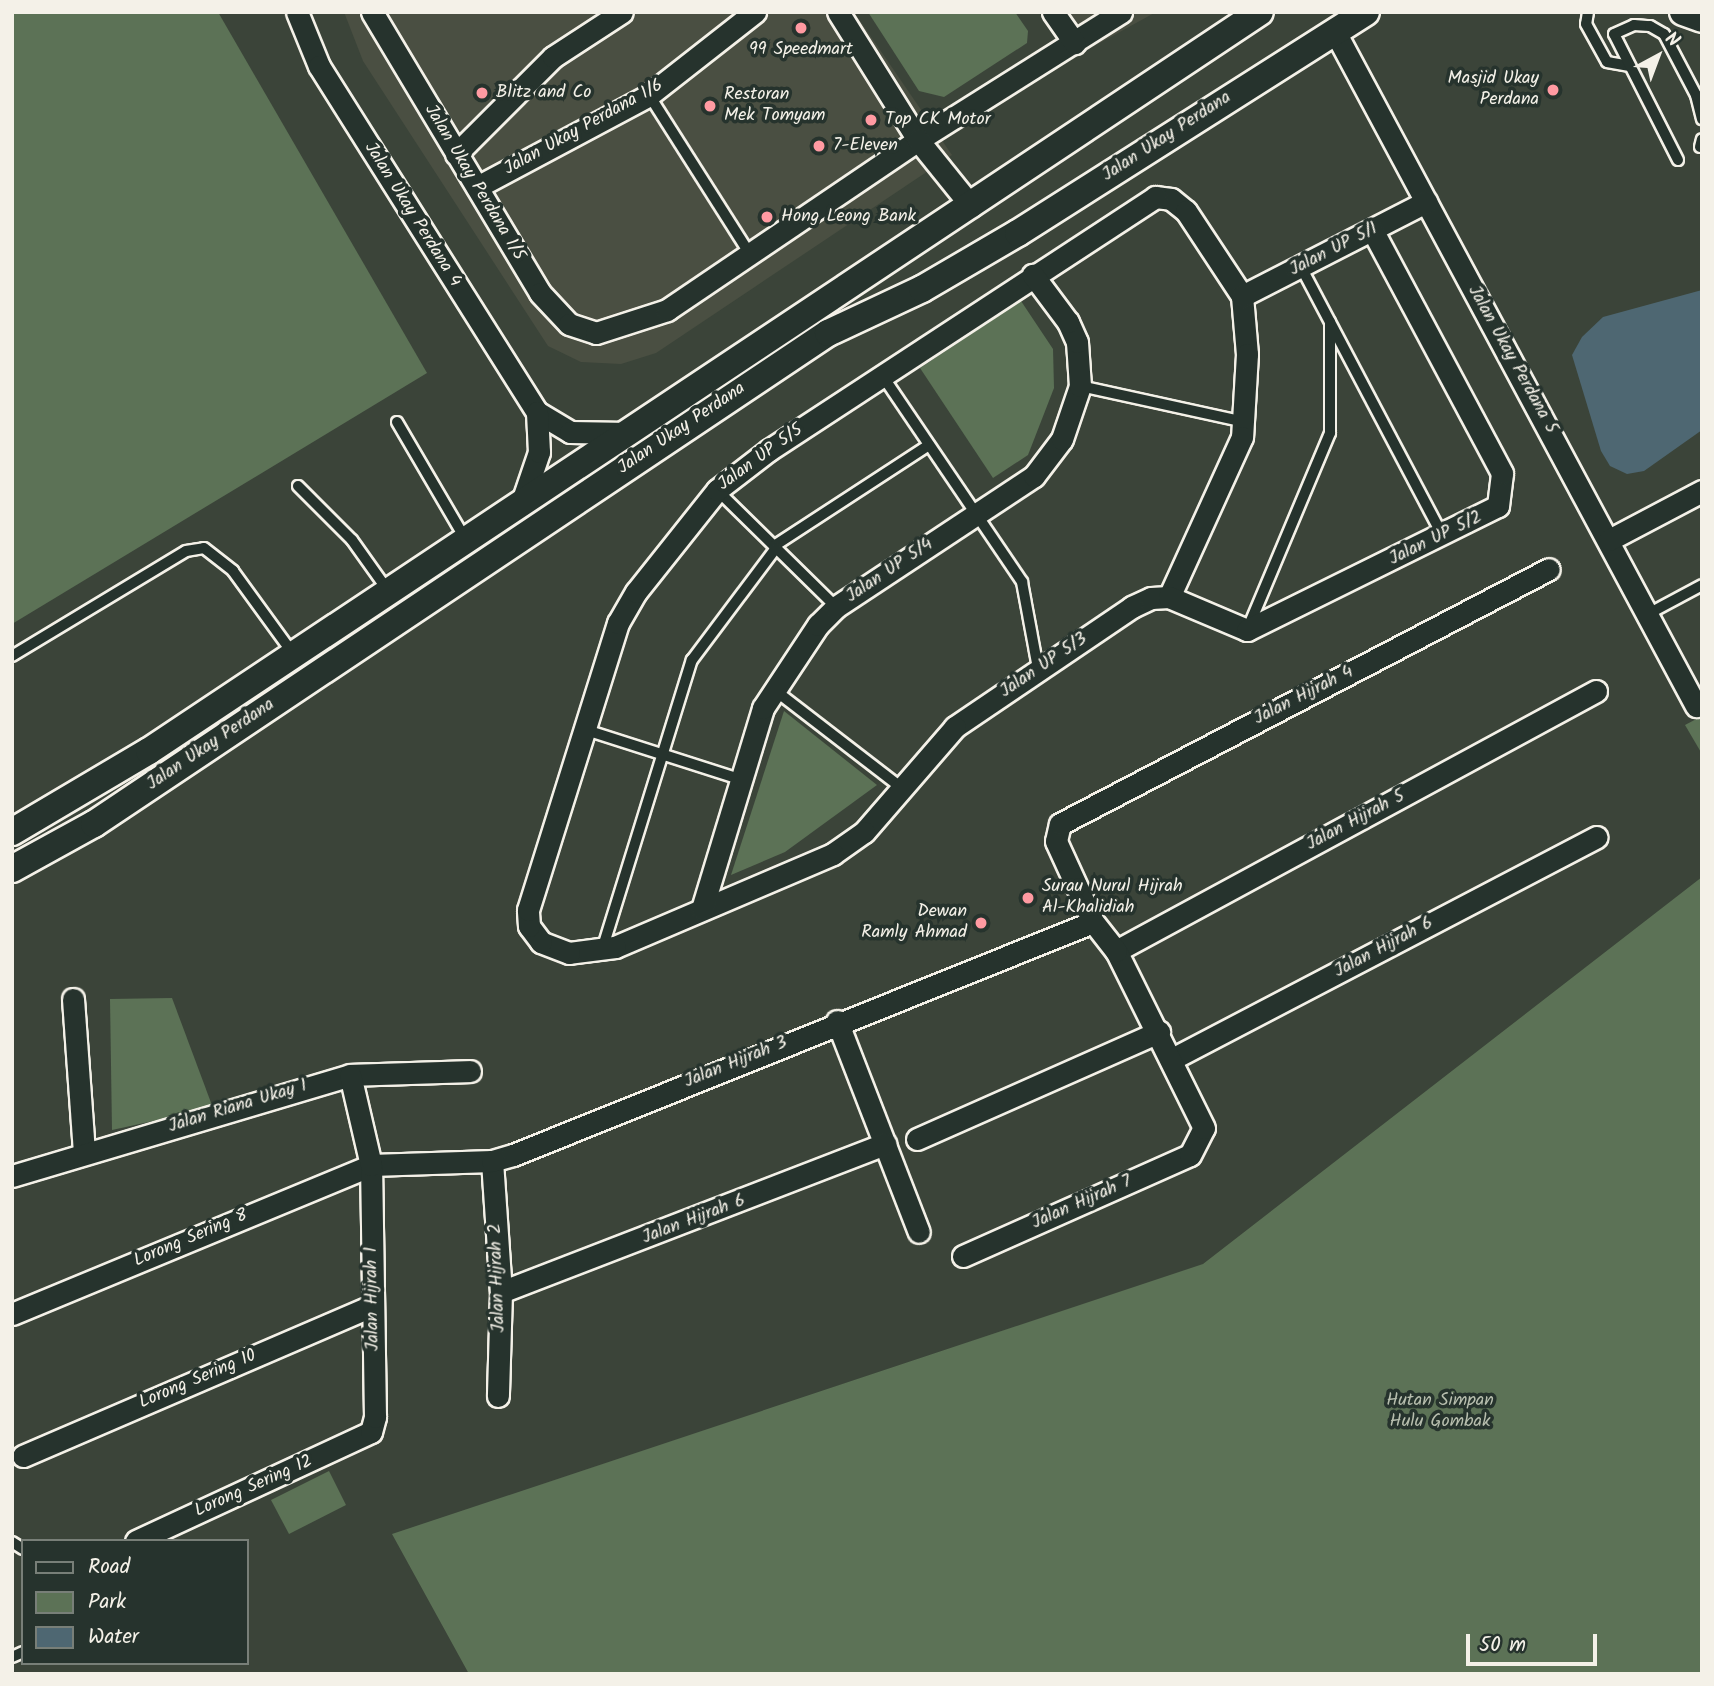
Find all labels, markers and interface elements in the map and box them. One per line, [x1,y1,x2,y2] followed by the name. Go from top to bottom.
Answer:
[793,20,809,36] marker: 99 Speedmart
[1623,21,1693,91] north arrow
[1657,25,1686,55] text: N
[749,39,853,61] place label: 99 Speedmart
[1448,69,1539,112] place label: Masjid Ukay Perdana
[501,75,667,181] street label: Jalan Ukay Perdana 1/6
[496,82,591,104] place label: Blitz and Co
[1545,82,1561,98] marker: Masjid Ukay Perdana
[474,85,490,101] marker: Blitz and Co
[724,85,825,128] place label: Restoran Mek Tomyam
[1099,87,1235,187] street label: Jalan Ukay Perdana
[702,98,718,114] marker: Restoran Mek Tomyam
[419,101,529,265] street label: Jalan Ukay Perdana 1/5
[885,109,991,131] place label: Top CK Motor
[863,112,879,128] marker: Top CK Motor
[833,135,898,157] place label: 7-Eleven
[811,138,827,154] marker: 7-Eleven
[359,139,465,291] street label: Jalan Ukay Perdana 4
[781,206,916,228] place label: Hong Leong Bank
[759,209,775,225] marker: Hong Leong Bank
[1286,219,1382,281] street label: Jalan UP 5/1
[1462,282,1562,438] street label: Jalan Ukay Perdana 5
[614,378,750,480] street label: Jalan Ukay Perdana
[714,420,808,496] street label: Jalan UP 5/5
[1386,507,1486,571] street label: Jalan UP 5/2
[842,534,938,608] street label: Jalan UP 5/4
[996,629,1092,703] street label: Jalan UP 5/3
[1251,662,1357,730] street label: Jalan Hijrah 4
[143,694,279,796] street label: Jalan Ukay Perdana
[1303,786,1409,856] street label: Jalan Hijrah 5
[1042,877,1183,920] place label: Surau Nurul Hijrah Al-Khalidiah
[1020,890,1036,906] marker: Surau Nurul Hijrah Al-Khalidiah
[861,902,967,944] place label: Dewan Ramly Ahmad
[1331,913,1437,983] street label: Jalan Hijrah 6
[973,915,989,931] marker: Dewan Ramly Ahmad
[681,1033,791,1093] street label: Jalan Hijrah 3
[166,1076,310,1138] street label: Jalan Riana Ukay 1
[1029,1171,1135,1235] street label: Jalan Hijrah 7
[639,1190,749,1250] street label: Jalan Hijrah 6
[131,1205,251,1273] street label: Lorong Sering 8
[485,1223,511,1333] street label: Jalan Hijrah 2
[361,1247,385,1351] street label: Jalan Hijrah 1
[136,1346,260,1414] street label: Lorong Sering 10
[1386,1391,1494,1434] park label: Hutan Simpan Hulu Gombak
[192,1451,316,1523] street label: Lorong Sering 12
[21,1539,248,1665] legend
[88,1551,130,1584] text: Road
[88,1586,126,1619] text: Park
[1469,1620,1600,1664] scale bar
[88,1621,139,1654] text: Water
[1479,1629,1526,1662] text: 50 m

